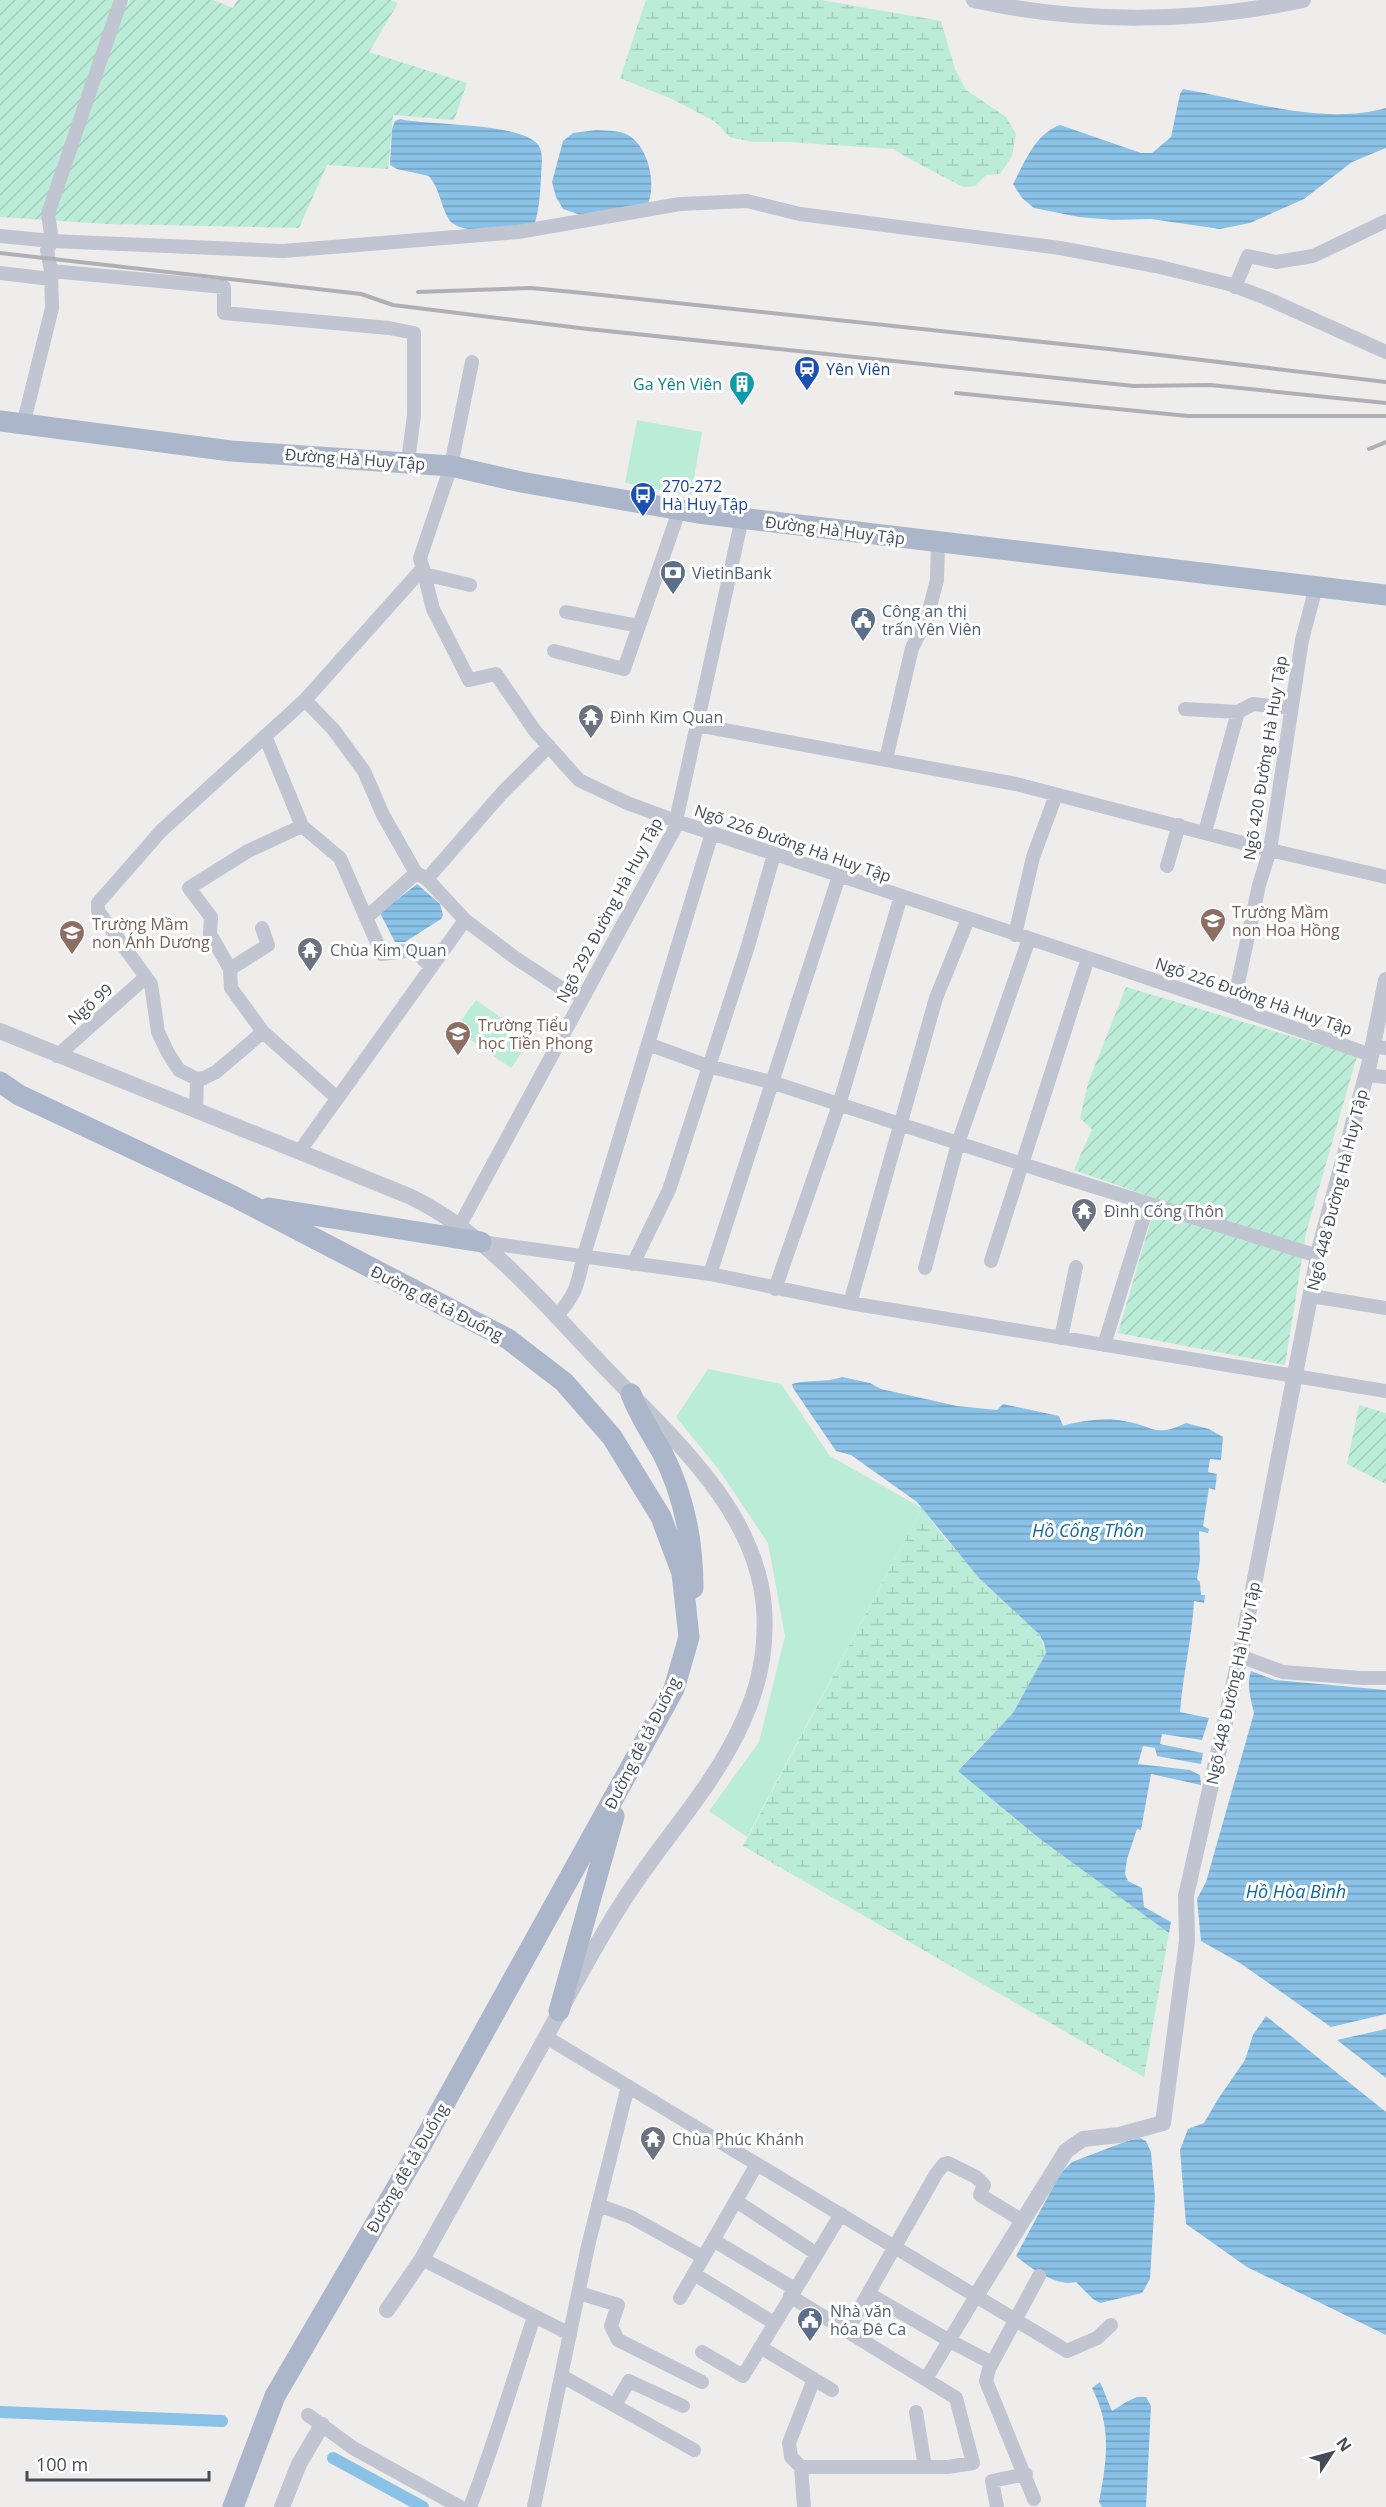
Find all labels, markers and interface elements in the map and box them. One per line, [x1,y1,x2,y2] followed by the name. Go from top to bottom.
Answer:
[792,354,822,392] station icon: Yên Viên
[826,358,890,380] place label: Yên Viên
[727,369,757,407] building icon: Ga Yên Viên
[633,373,722,395] place label: Ga Yên Viên
[284,443,426,475] street label: Đường Hà Huy Tập
[662,475,748,515] place label: 270-272 Hà Huy Tập
[628,480,658,518] bus stop icon: 270-272 Hà Huy Tập
[764,511,906,549] street label: Đường Hà Huy Tập
[658,558,688,596] bank icon: VietinBank
[692,562,772,584] place label: VietinBank
[882,600,981,640] place label: Công an thị trấn Yên Viên
[848,605,878,643] public building icon: Công an thị trấn Yên Viên
[1238,654,1292,862] street label: Ngõ 420 Đường Hà Huy Tập
[576,702,606,740] temple icon: Đình Kim Quan
[610,706,723,728] place label: Đình Kim Quan
[692,799,894,887] street label: Ngõ 226 Đường Hà Huy Tập
[551,814,667,1006] street label: Ngõ 292 Đường Hà Huy Tập
[1232,901,1340,941] place label: Trường Mầm non Hoa Hồng
[1198,906,1228,944] school or university icon: Trường Mầm non Hoa Hồng
[92,913,210,953] place label: Trường Mầm non Ánh Dương
[57,918,87,956] school or university icon: Trường Mầm non Ánh Dương
[295,935,325,973] temple icon: Chùa Kim Quan
[330,939,447,961] place label: Chùa Kim Quan
[1153,952,1355,1040] street label: Ngõ 226 Đường Hà Huy Tập
[63,978,117,1030] street label: Ngõ 99
[478,1014,593,1054] place label: Trường Tiểu học Tiền Phong
[443,1019,473,1057] school or university icon: Trường Tiểu học Tiền Phong
[1301,1087,1373,1293] street label: Ngõ 448 Đường Hà Huy Tập
[1069,1196,1099,1234] temple icon: Đình Cống Thôn
[1104,1200,1224,1222] place label: Đình Cống Thôn
[367,1260,507,1346] street label: Đường đê tả Đuống
[1032,1518,1144,1542] water label: Hồ Cống Thôn
[1201,1580,1265,1786] street label: Ngõ 448 Đường Hà Huy Tập
[599,1673,685,1813] street label: Đường đê tả Đuống
[1246,1879,1346,1903] water label: Hồ Hòa Bình
[361,2099,453,2237] street label: Đường đê tả Đuống
[638,2124,668,2162] temple icon: Chùa Phúc Khánh
[672,2128,804,2150] place label: Chùa Phúc Khánh
[830,2300,906,2340] place label: Nhà văn hóa Đê Ca
[795,2305,825,2343] public building icon: Nhà văn hóa Đê Ca
[1302,2423,1362,2483] north arrow
[1331,2432,1357,2456] text: N
[27,2444,208,2482] scale bar
[36,2452,88,2476] text: 100 m

